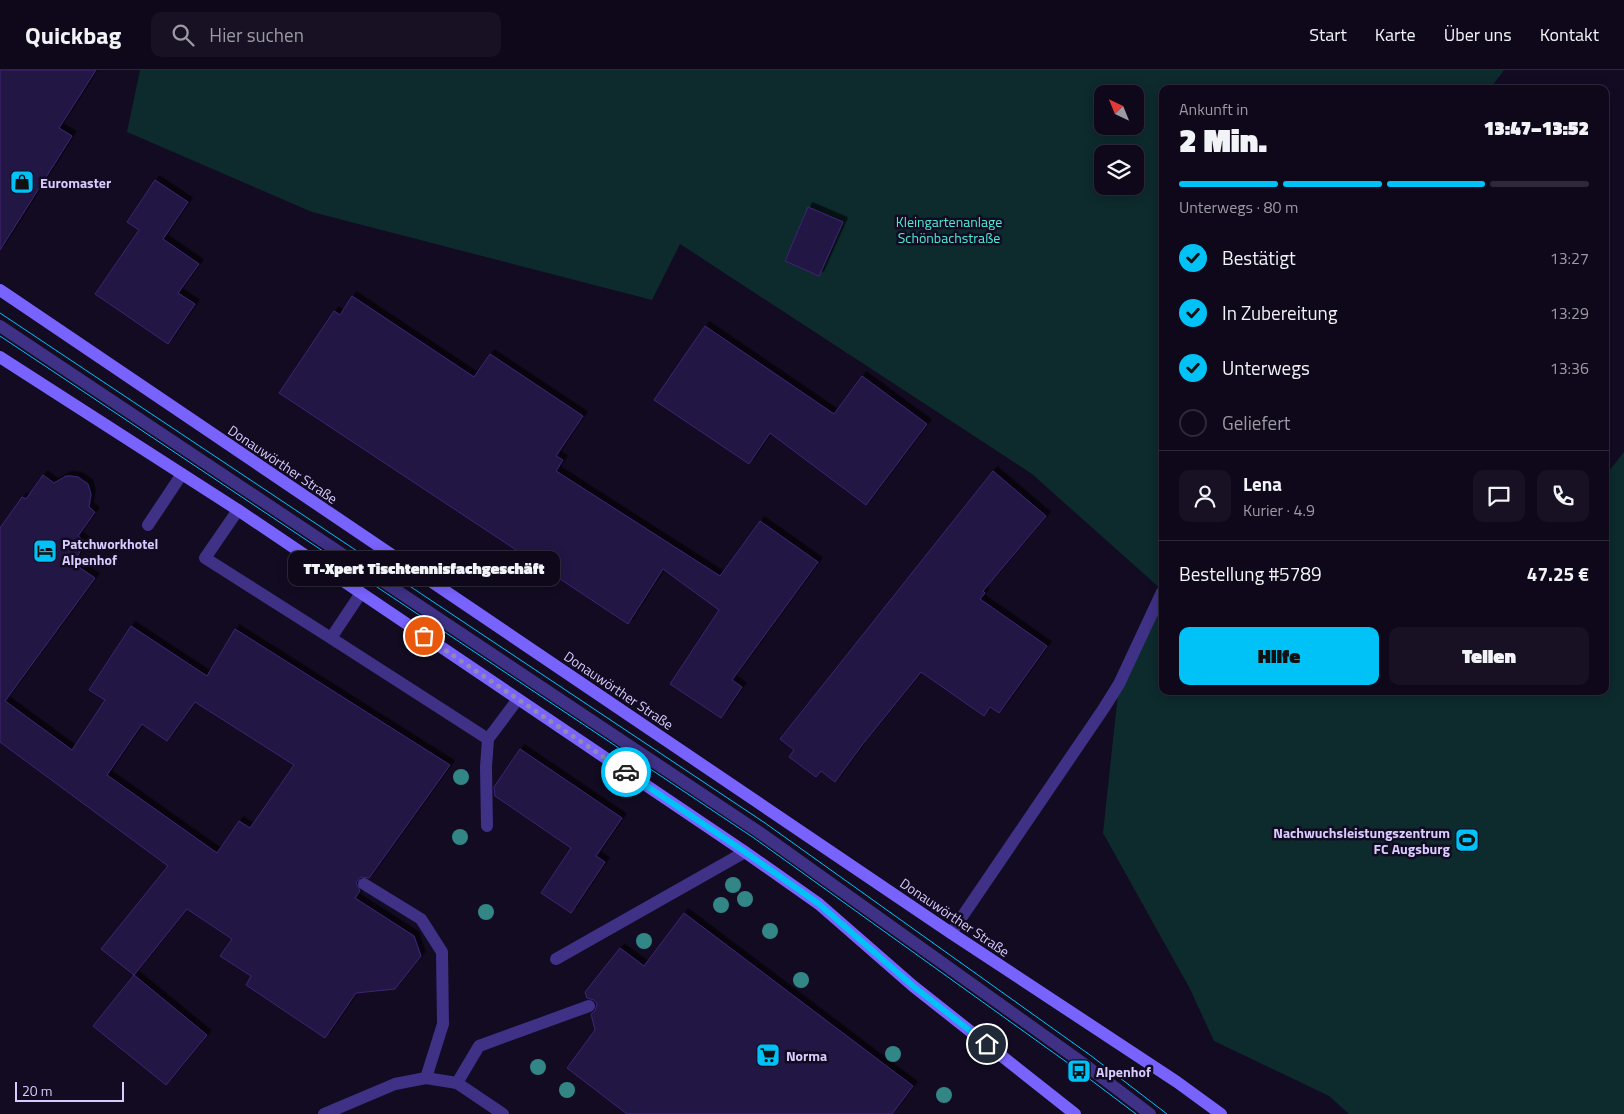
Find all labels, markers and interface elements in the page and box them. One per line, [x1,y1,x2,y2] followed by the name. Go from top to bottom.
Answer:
[151,12,501,57] search box
[25,17,121,53] text: Quickbag
[209,20,304,49] text: Hier suchen
[169,21,197,49] icon: search
[1309,21,1347,48] text: Start
[1375,21,1416,48] text: Karte
[1444,21,1512,48] text: Über uns
[1540,21,1599,48] text: Kontakt
[1094,85,1144,135] north arrow
[1094,85,1144,195] map controls
[1179,97,1248,121] text: Ankunft in
[1484,113,1589,142] text: 13:47–13:52
[1179,116,1267,164] text: 2 Min.
[1094,145,1144,195] button: layers
[9,169,35,195] shop icon: Euromaster
[40,172,111,193] place label: Euromaster
[1179,195,1298,219] text: Unterwegs · 80 m
[896,211,1002,248] park label: Kleingartenanlage Schönbachstraße
[1222,243,1296,272] text: Bestätigt
[1179,244,1207,272] icon: check
[1550,246,1589,270] text: 13:27
[1222,298,1338,327] text: In Zubereitung
[1179,299,1207,327] icon: check
[1550,301,1589,325] text: 13:29
[1222,353,1310,382] text: Unterwegs
[1179,354,1207,382] icon: check
[1550,356,1589,380] text: 13:36
[1222,408,1290,437] text: Geliefert
[224,420,342,508] street label: Donauwörther Straße
[1243,469,1282,498] text: Lena
[1179,470,1231,522] button: person
[1473,470,1525,522] button: chat
[1537,470,1589,522] button: phone
[1243,498,1315,522] text: Kurier · 4.9
[62,533,158,570] place label: Patchworkhotel Alpenhof
[32,538,58,564] hotel icon: Patchworkhotel Alpenhof
[288,551,560,586] callout: TT-Xpert Tischtennisfachgeschäft
[304,556,544,580] text: TT-Xpert Tischtennisfachgeschäft
[1179,559,1322,588] text: Bestellung #5789
[1527,559,1589,588] text: 47.25 €
[403,615,445,657] pin
[410,622,438,650] icon: bag
[1179,627,1379,685] button: Hilfe
[1389,627,1589,685] button: Teilen
[560,646,678,734] street label: Donauwörther Straße
[601,747,651,797] courier
[612,758,640,786] icon: car
[1273,822,1451,859] place label: Nachwuchsleistungszentrum FC Augsburg
[1454,827,1480,853] sports icon: Nachwuchsleistungszentrum FC Augsburg
[896,873,1014,961] street label: Donauwörther Straße
[966,1023,1008,1065] pin
[973,1030,1001,1058] icon: home
[755,1042,781,1068] supermarket icon: Norma
[786,1045,827,1066] place label: Norma
[1066,1058,1092,1084] bus stop icon: Alpenhof
[1096,1061,1151,1082] place label: Alpenhof
[15,1079,124,1102] scale bar
[22,1080,52,1101] text: 20 m

